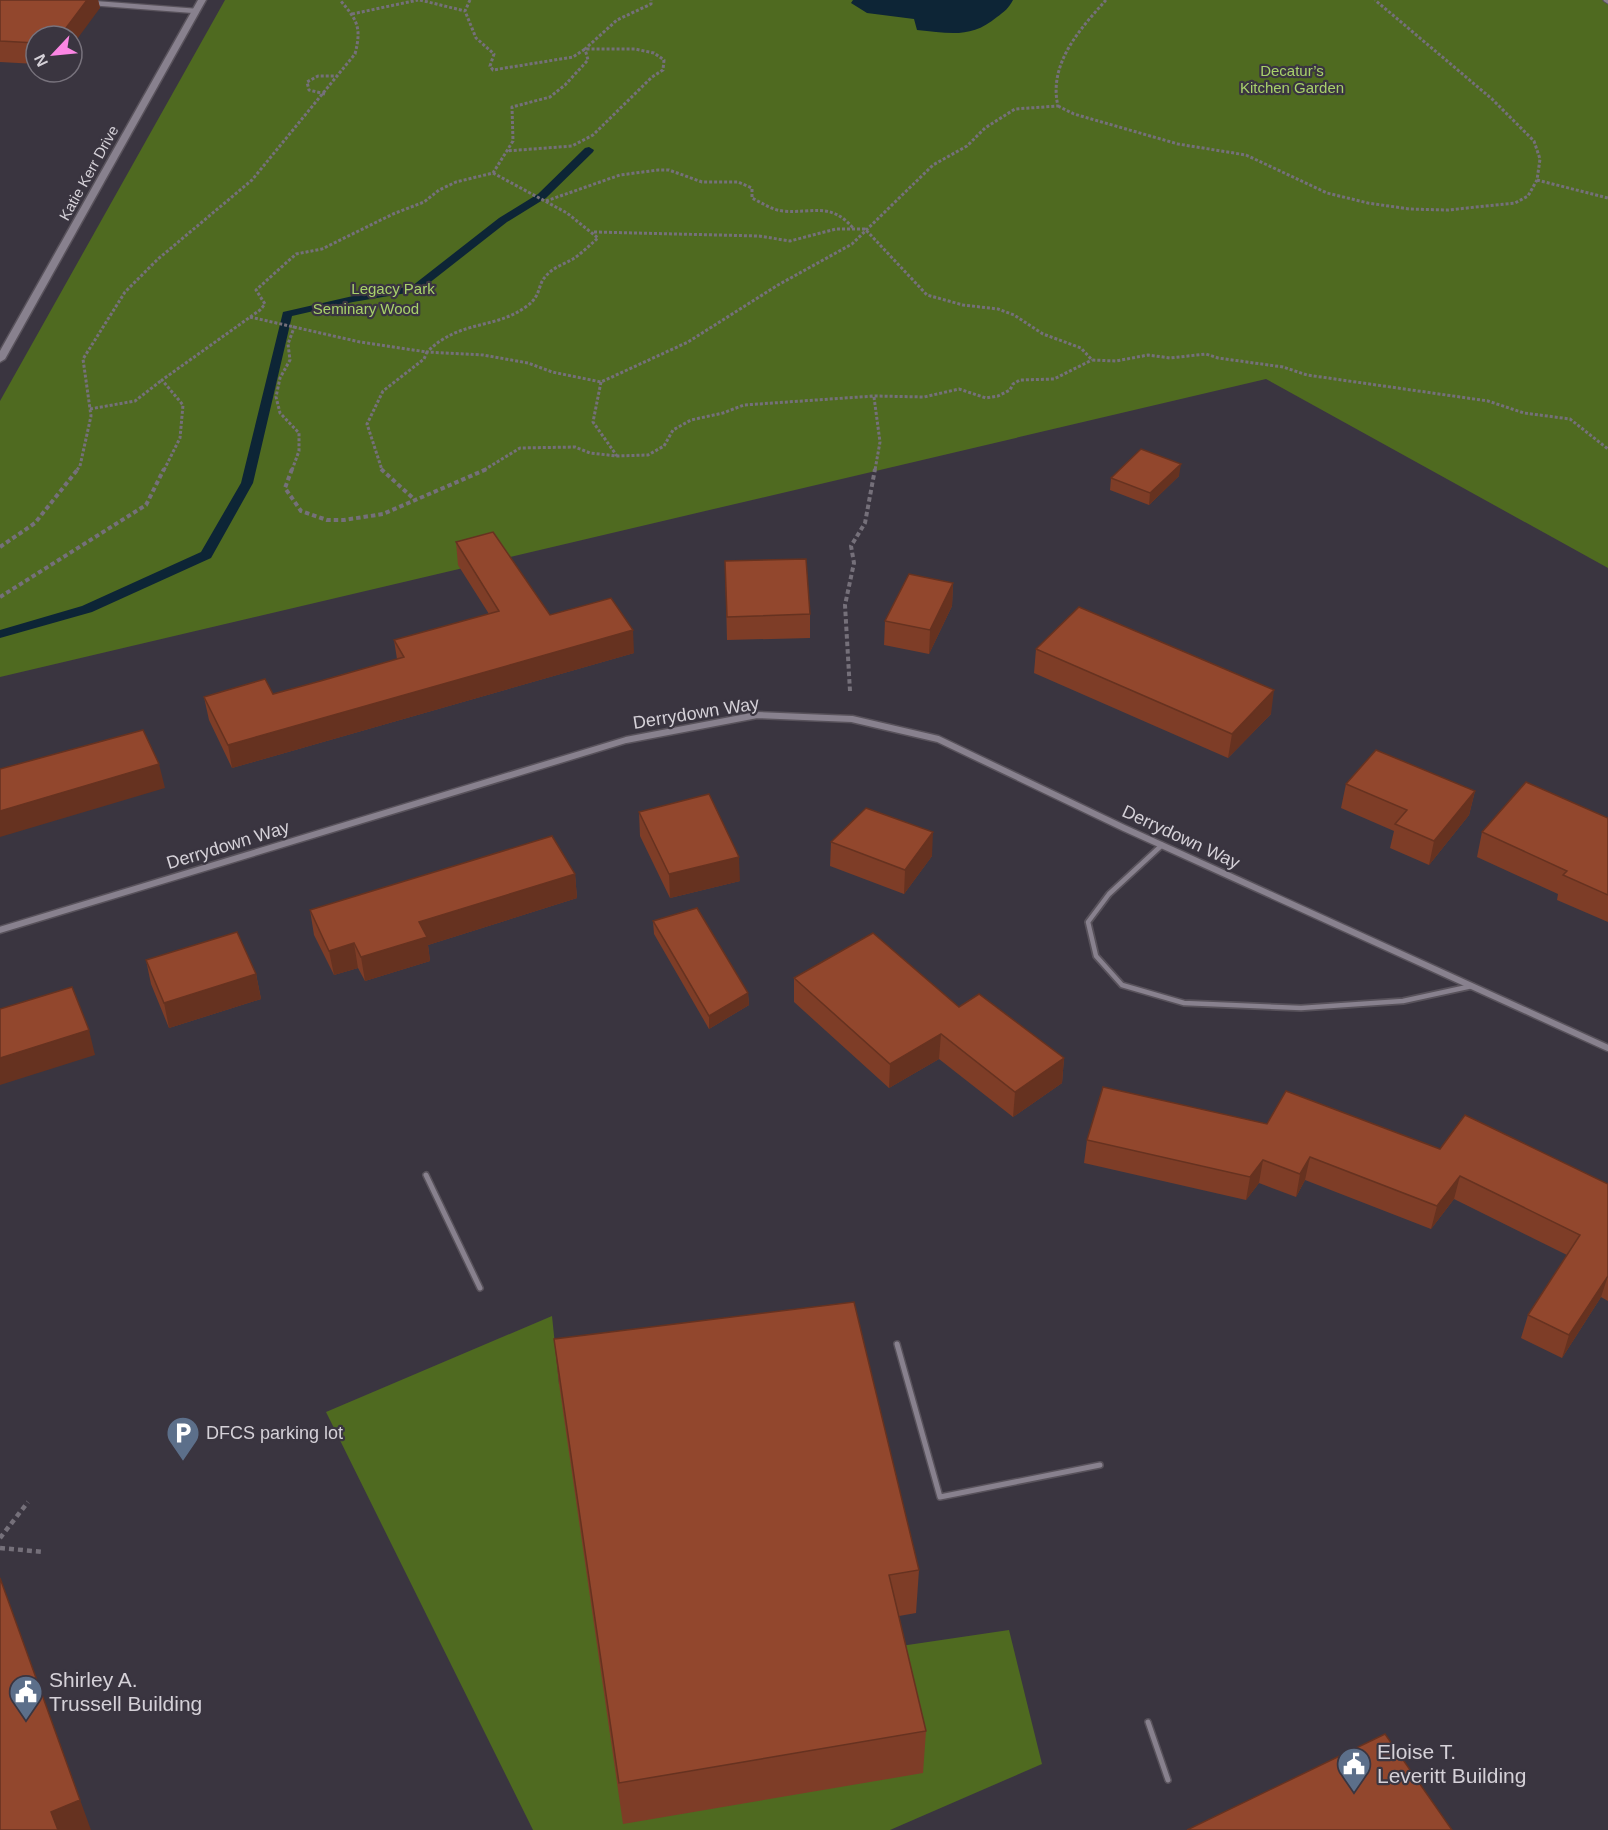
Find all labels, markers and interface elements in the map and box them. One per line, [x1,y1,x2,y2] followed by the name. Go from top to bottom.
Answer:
[24,24,84,84] north arrow
[31,51,51,69] text: N
[1240,62,1344,96] park label: Decatur’s Kitchen Garden
[55,122,122,223] street label: Katie Kerr Drive
[351,280,435,297] park label: Legacy Park
[313,300,419,317] park label: Seminary Wood
[632,693,760,733] street label: Derrydown Way
[1119,801,1243,873] street label: Derrydown Way
[164,817,292,873] street label: Derrydown Way
[165,1415,201,1462] parking icon: DFCS parking lot
[206,1423,343,1443] place label: DFCS parking lot
[49,1668,202,1715] place label: Shirley A. Trussell Building
[8,1674,44,1721] public building icon: Shirley A. Trussell Building
[1377,1740,1526,1787] place label: Eloise T. Leveritt Building
[1336,1746,1372,1793] public building icon: Eloise T. Leveritt Building

